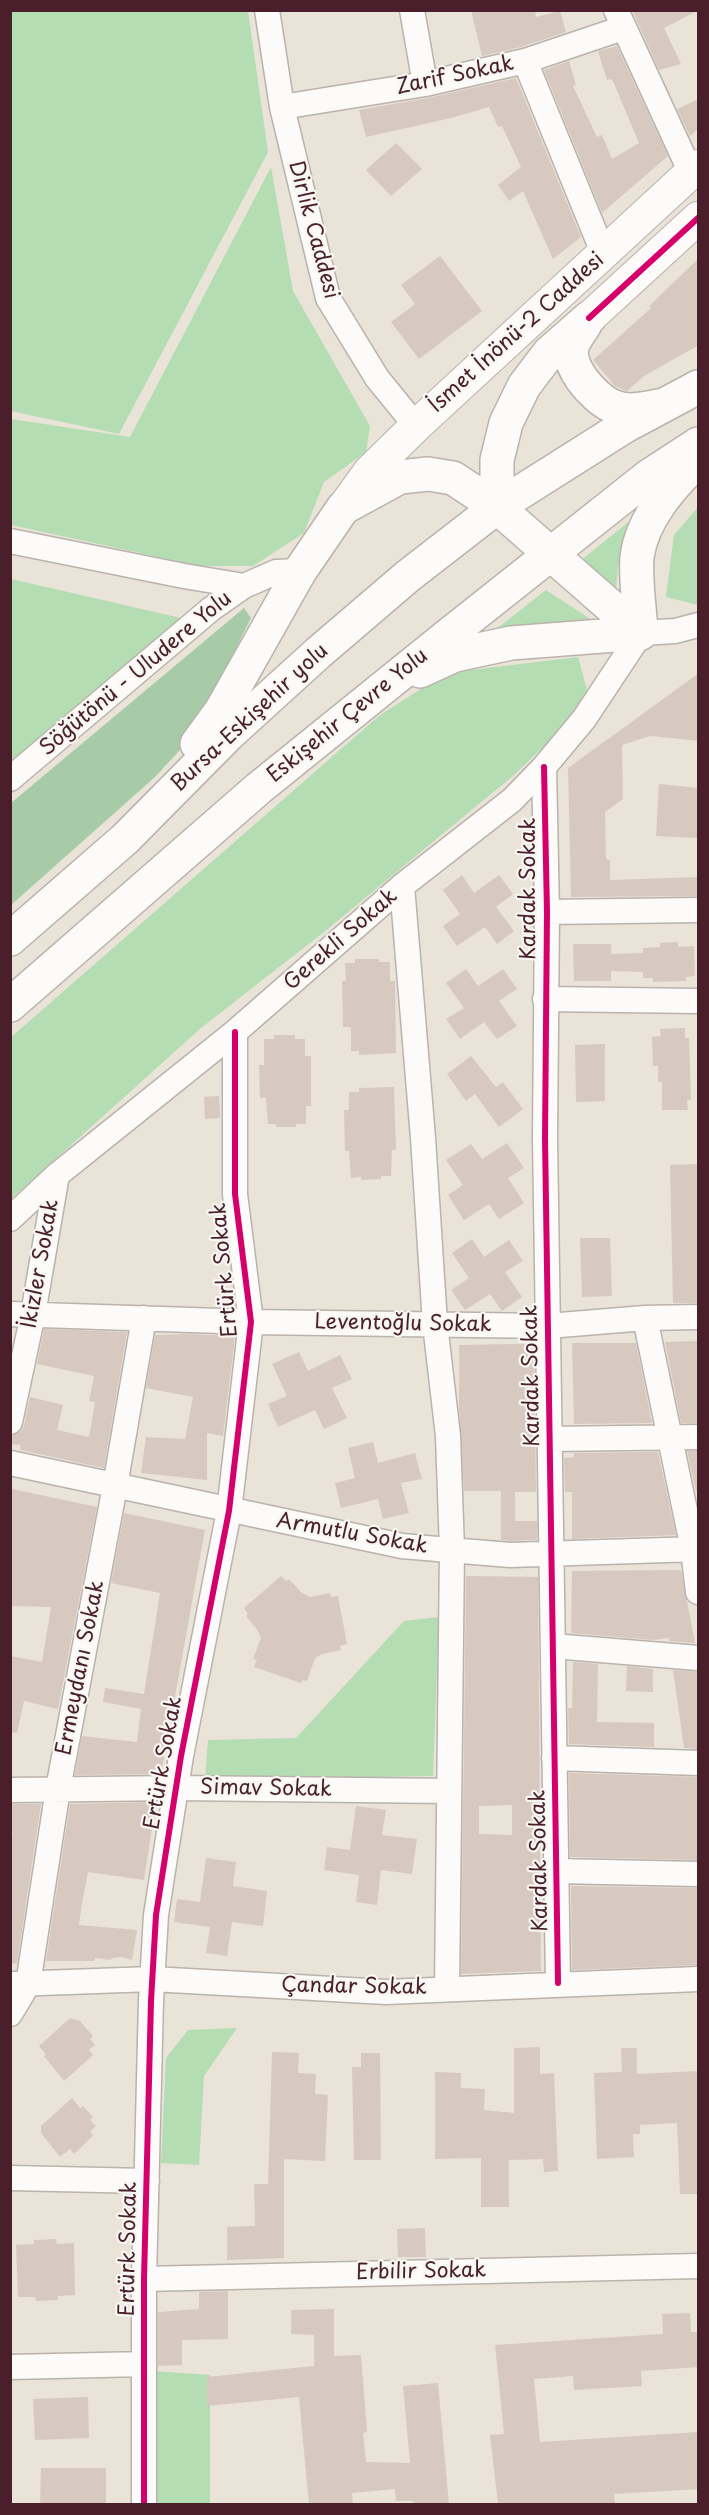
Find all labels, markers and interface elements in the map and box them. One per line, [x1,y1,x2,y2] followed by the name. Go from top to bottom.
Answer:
[394,51,516,101] street label: Zarif Sokak
[282,158,344,302] street label: Dirlik Caddesi
[424,248,610,418] street label: İsmet İnönü-2 Caddesi
[35,586,237,762] street label: Söğütönü - Uludere Yolu
[166,639,334,797] street label: Bursa-Eskişehir yolu
[263,644,433,788] street label: Eskişehir Çevre Yolu
[516,818,542,960] street label: Kardak Sokak
[279,884,403,996] street label: Gerekli Sokak
[17,1198,65,1330] street label: İkizler Sokak
[207,1202,243,1338] street label: Ertürk Sokak
[518,1305,546,1447] street label: Kardak Sokak
[314,1310,492,1338] street label: Leventoğlu Sokak
[274,1508,430,1560] street label: Armutlu Sokak
[52,1578,110,1758] street label: Ermeydanı Sokak
[140,1694,188,1832] street label: Ertürk Sokak
[200,1775,332,1803] street label: Simav Sokak
[526,1790,554,1932] street label: Kardak Sokak
[281,1973,427,2001] street label: Çandar Sokak
[115,2181,143,2317] street label: Ertürk Sokak
[356,2258,486,2286] street label: Erbilir Sokak

